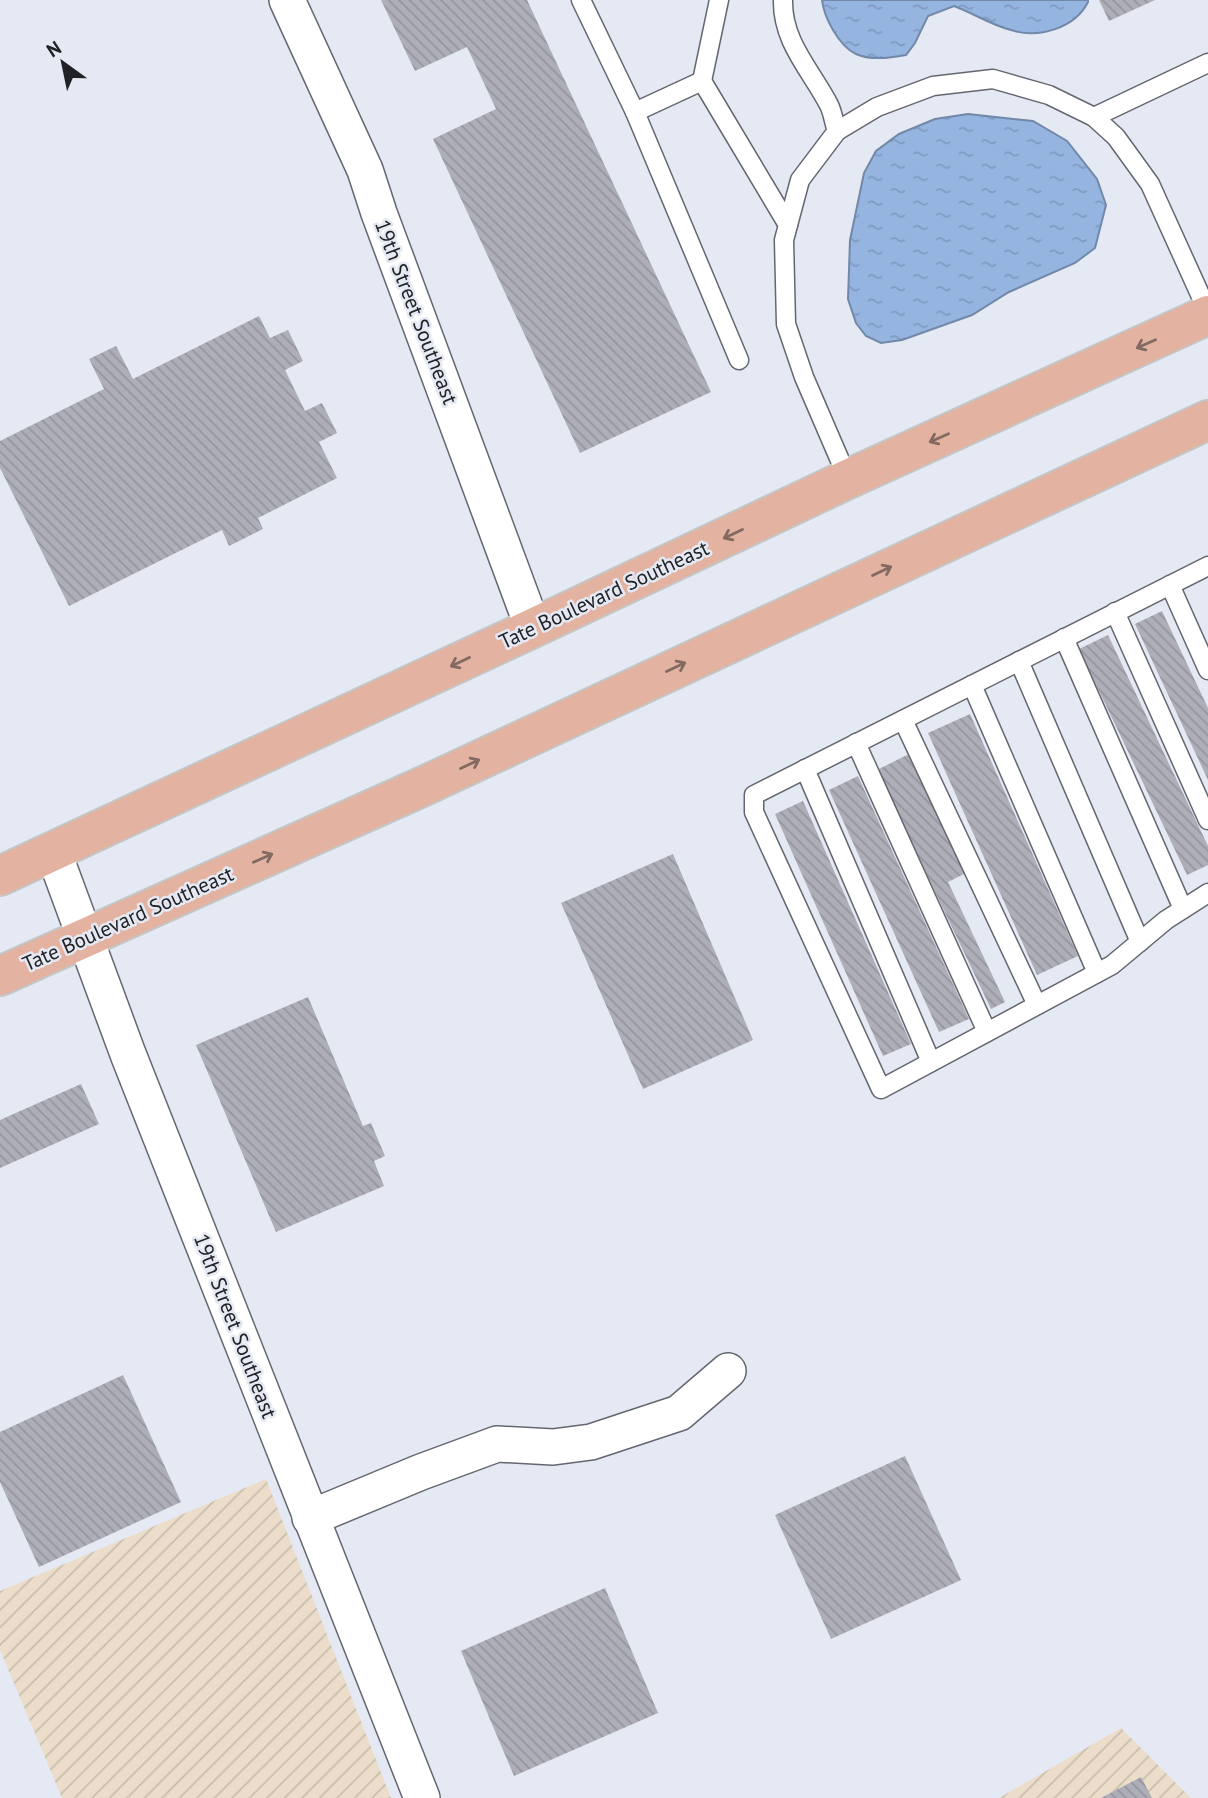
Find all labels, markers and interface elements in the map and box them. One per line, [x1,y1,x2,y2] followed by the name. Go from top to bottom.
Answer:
[28,28,98,98] north arrow
[42,35,66,62] text: N
[369,216,464,408] street label: 19th Street Southeast
[1136,337,1157,351] one-way arrow
[929,432,950,445] one-way arrow
[722,528,743,541] one-way arrow
[495,534,713,655] street label: Tate Boulevard Southeast
[871,564,893,577] one-way arrow
[450,656,471,669] one-way arrow
[665,660,687,673] one-way arrow
[460,756,481,769] one-way arrow
[252,851,273,864] one-way arrow
[18,860,238,977] street label: Tate Boulevard Southeast
[188,1230,283,1422] street label: 19th Street Southeast

